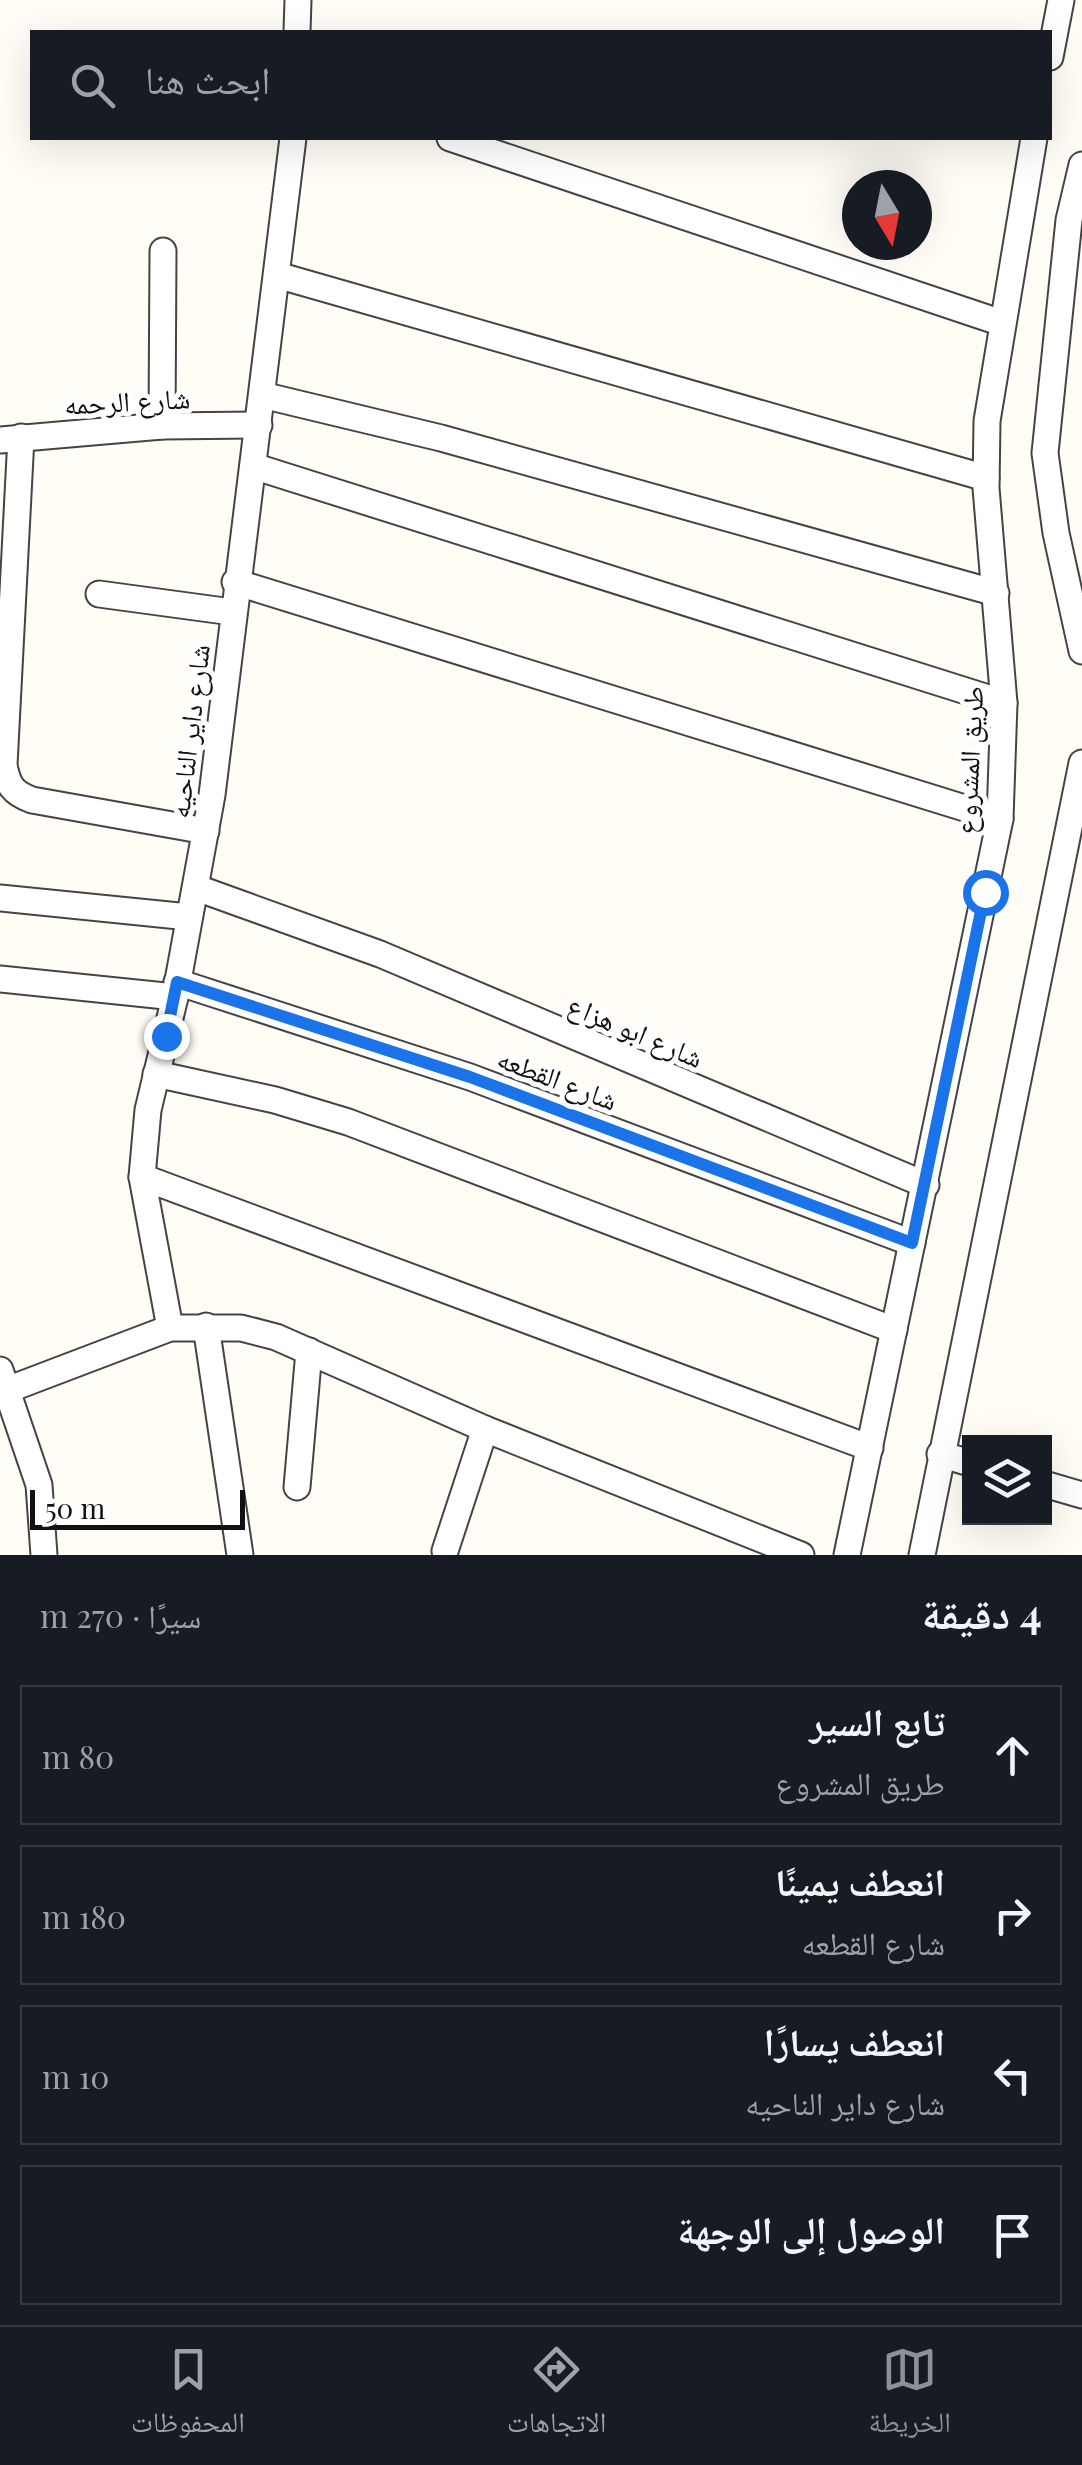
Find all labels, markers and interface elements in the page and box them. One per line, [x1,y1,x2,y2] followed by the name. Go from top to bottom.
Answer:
[30,30,1052,140] search box
[145,53,270,104] text: ابحث هنا
[65,58,120,113] icon: search
[842,170,932,260] north arrow
[63,378,191,423] street label: شارع الرحمه
[159,642,218,820] street label: شارع داير الناحيه
[946,685,991,835] street label: طريق المشروع
[963,870,1009,916] route start
[562,985,709,1076] street label: شارع ابو هزاع
[144,1014,190,1060] route end
[492,1038,623,1119] street label: شارع القطعه
[962,1435,1052,1525] map controls
[962,1435,1052,1525] button: layers
[30,1485,245,1530] scale bar
[45,1489,105,1526] text: 50 m
[922,1584,1042,1640] text: 4 دقيقة
[40,1593,201,1636] text: سيرًا · 270 m
[809,1695,945,1746] text: تابع السير
[985,1728,1040,1783] icon: ahead
[42,1734,114,1777] text: 80 m
[775,1760,945,1803] text: طريق المشروع
[775,1855,945,1906] text: انعطف يمينًا
[985,1888,1040,1943] icon: right
[42,1894,126,1937] text: 180 m
[802,1920,945,1963] text: شارع القطعه
[764,2015,945,2066] text: انعطف يسارًا
[985,2048,1040,2103] icon: left
[42,2054,109,2097] text: 10 m
[745,2080,945,2123] text: شارع داير الناحيه
[677,2203,945,2254] text: الوصول إلى الوجهة
[985,2208,1040,2263] icon: arrive
[131,2342,245,2450] tab: المحفوظات
[507,2342,606,2450] tab: الاتجاهات
[869,2342,951,2450] tab: الخريطة

